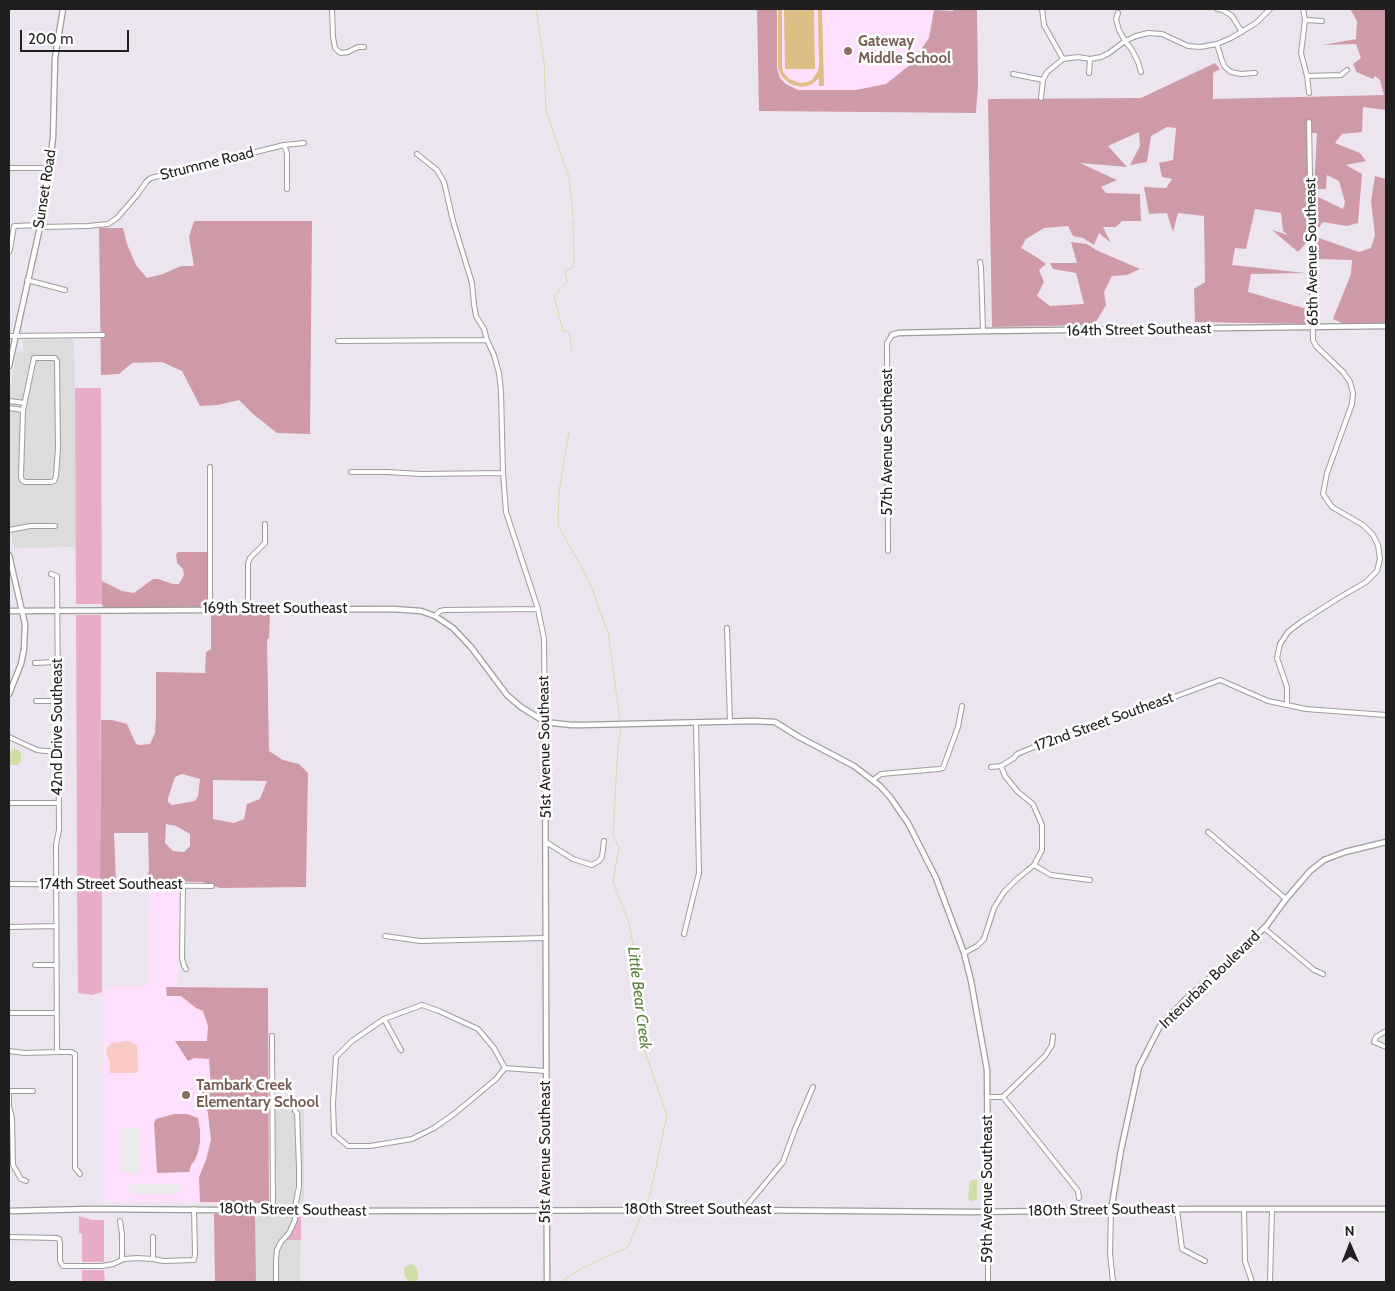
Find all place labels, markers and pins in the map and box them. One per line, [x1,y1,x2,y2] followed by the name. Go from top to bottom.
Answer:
[858,33,951,68] place label: Gateway Middle School
[842,45,854,57] marker: Gateway Middle School
[196,1077,319,1112] place label: Tambark Creek Elementary School
[180,1089,192,1101] marker: Tambark Creek Elementary School

